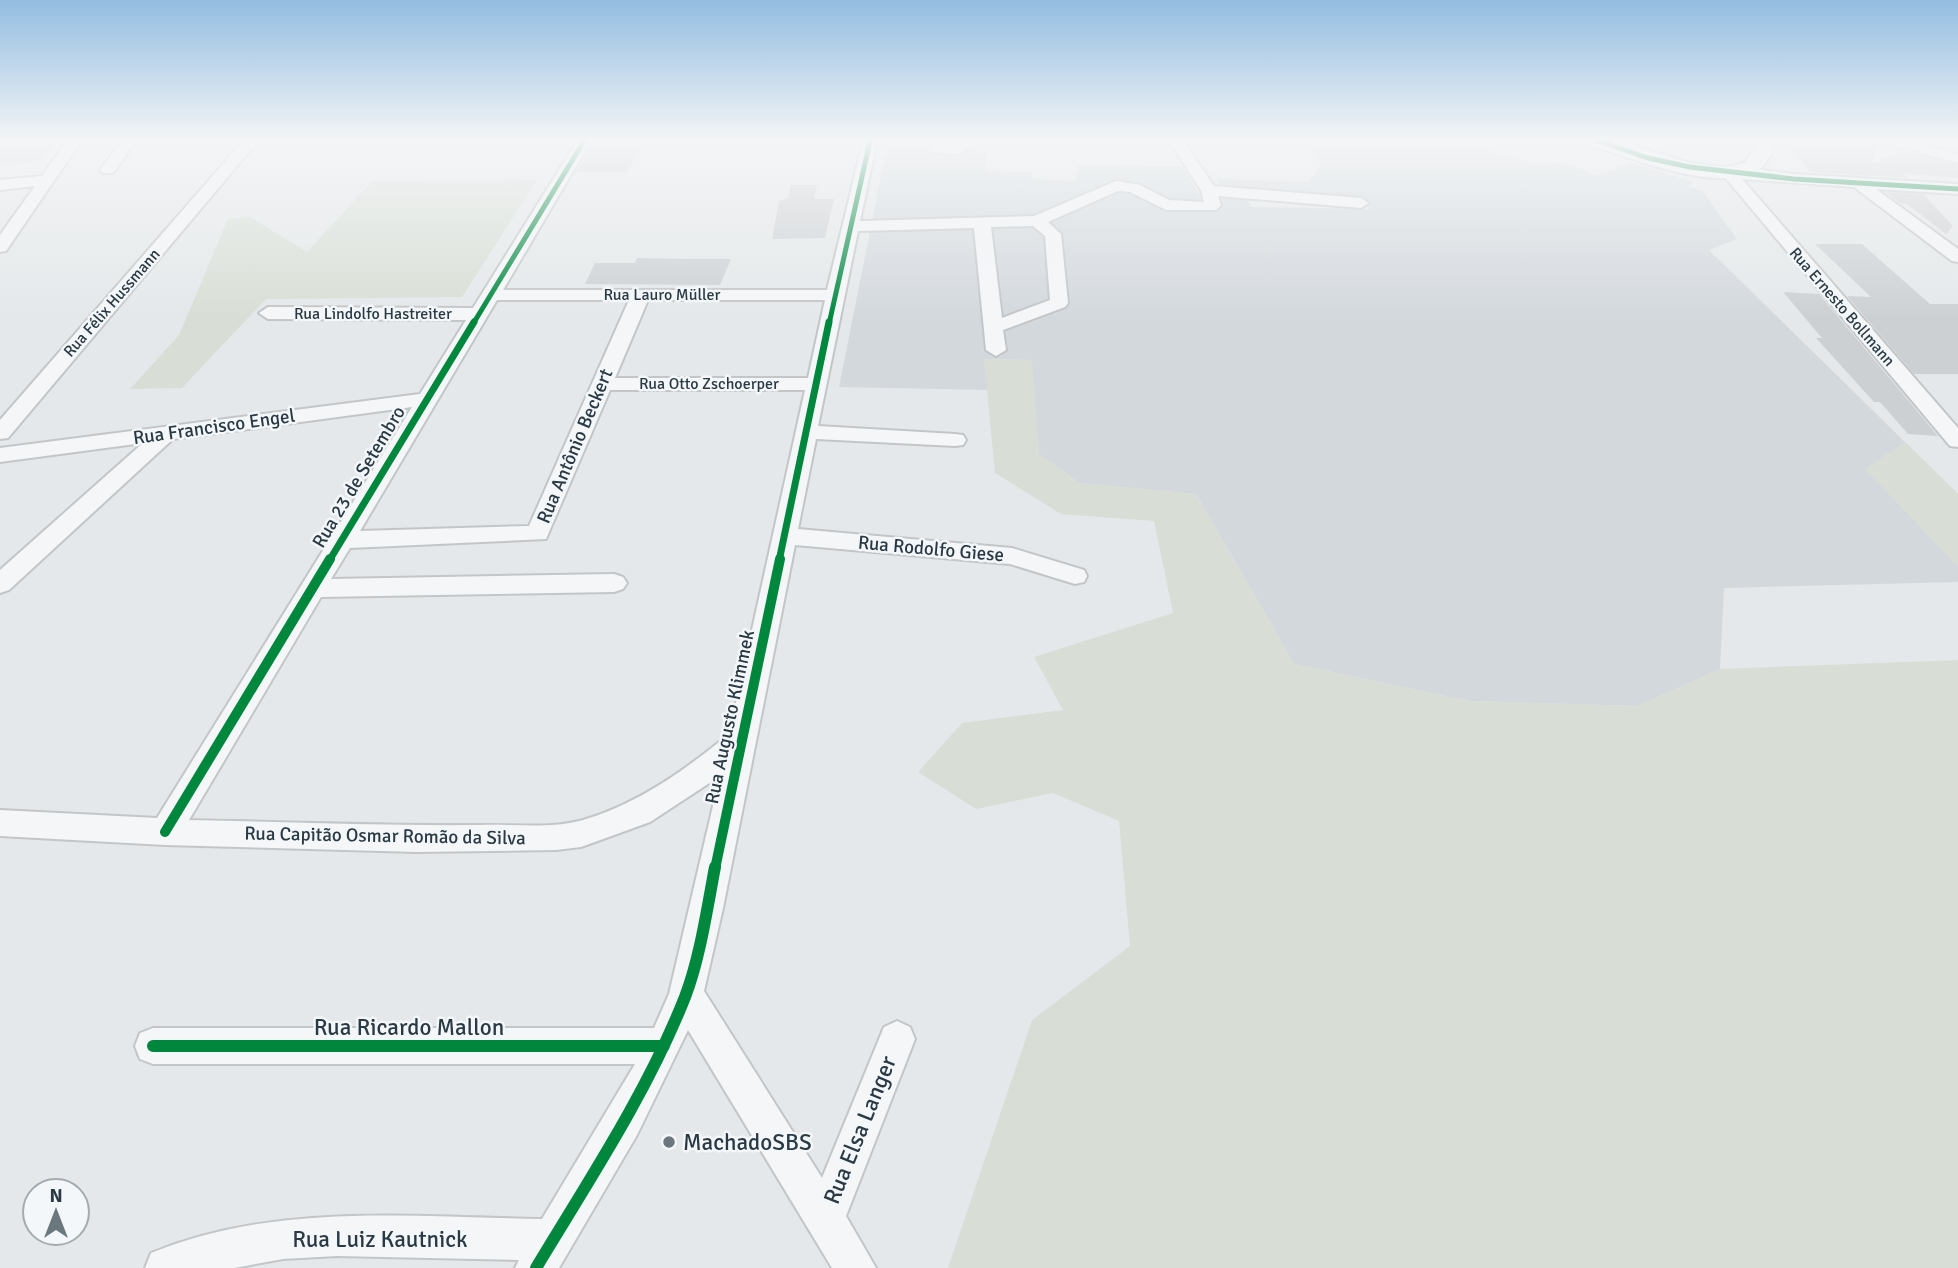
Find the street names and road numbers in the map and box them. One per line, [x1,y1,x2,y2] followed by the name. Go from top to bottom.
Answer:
[1785,243,1899,371] street label: Rua Ernesto Bollmann
[59,245,165,361] street label: Rua Félix Hussmann
[604,285,720,305] street label: Rua Lauro Müller
[294,304,452,324] street label: Rua Lindolfo Hastreiter
[532,365,619,527] street label: Rua Antônio Beckert
[639,374,779,394] street label: Rua Otto Zschoerper
[307,402,411,552] street label: Rua 23 de Setembro
[131,404,297,450] street label: Rua Francisco Engel
[857,531,1005,567] street label: Rua Rodolfo Giese
[700,627,760,806] street label: Rua Augusto Klimmek
[244,822,526,850] street label: Rua Capitão Osmar Romão da Silva
[314,1013,504,1042] street label: Rua Ricardo Mallon
[817,1051,903,1208] street label: Rua Elsa Langer
[292,1225,468,1254] street label: Rua Luiz Kautnick

